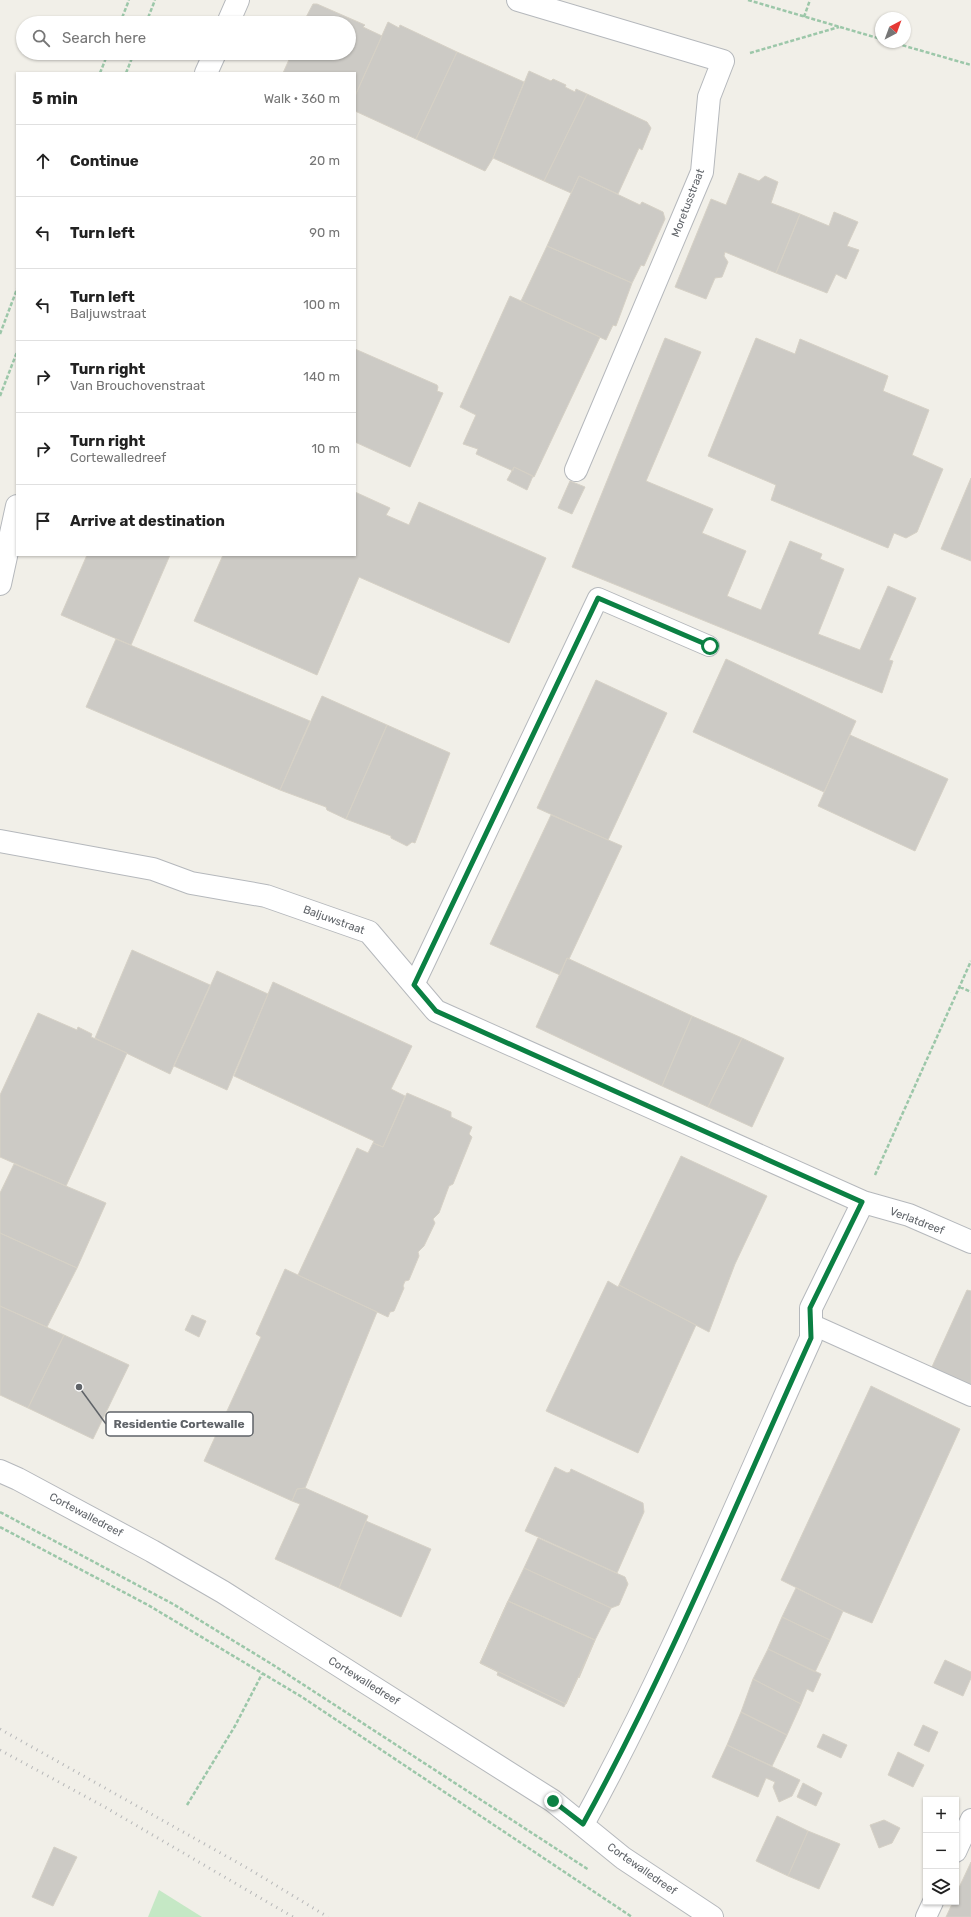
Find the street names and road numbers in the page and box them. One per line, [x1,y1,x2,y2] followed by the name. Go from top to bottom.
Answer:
[669,166,707,239] street label: Moretusstraat
[301,903,367,937] street label: Baljuwstraat
[888,1205,947,1238] street label: Verlatdreef
[47,1490,126,1540] street label: Cortewalledreef
[326,1654,403,1709] street label: Cortewalledreef
[605,1840,680,1898] street label: Cortewalledreef

